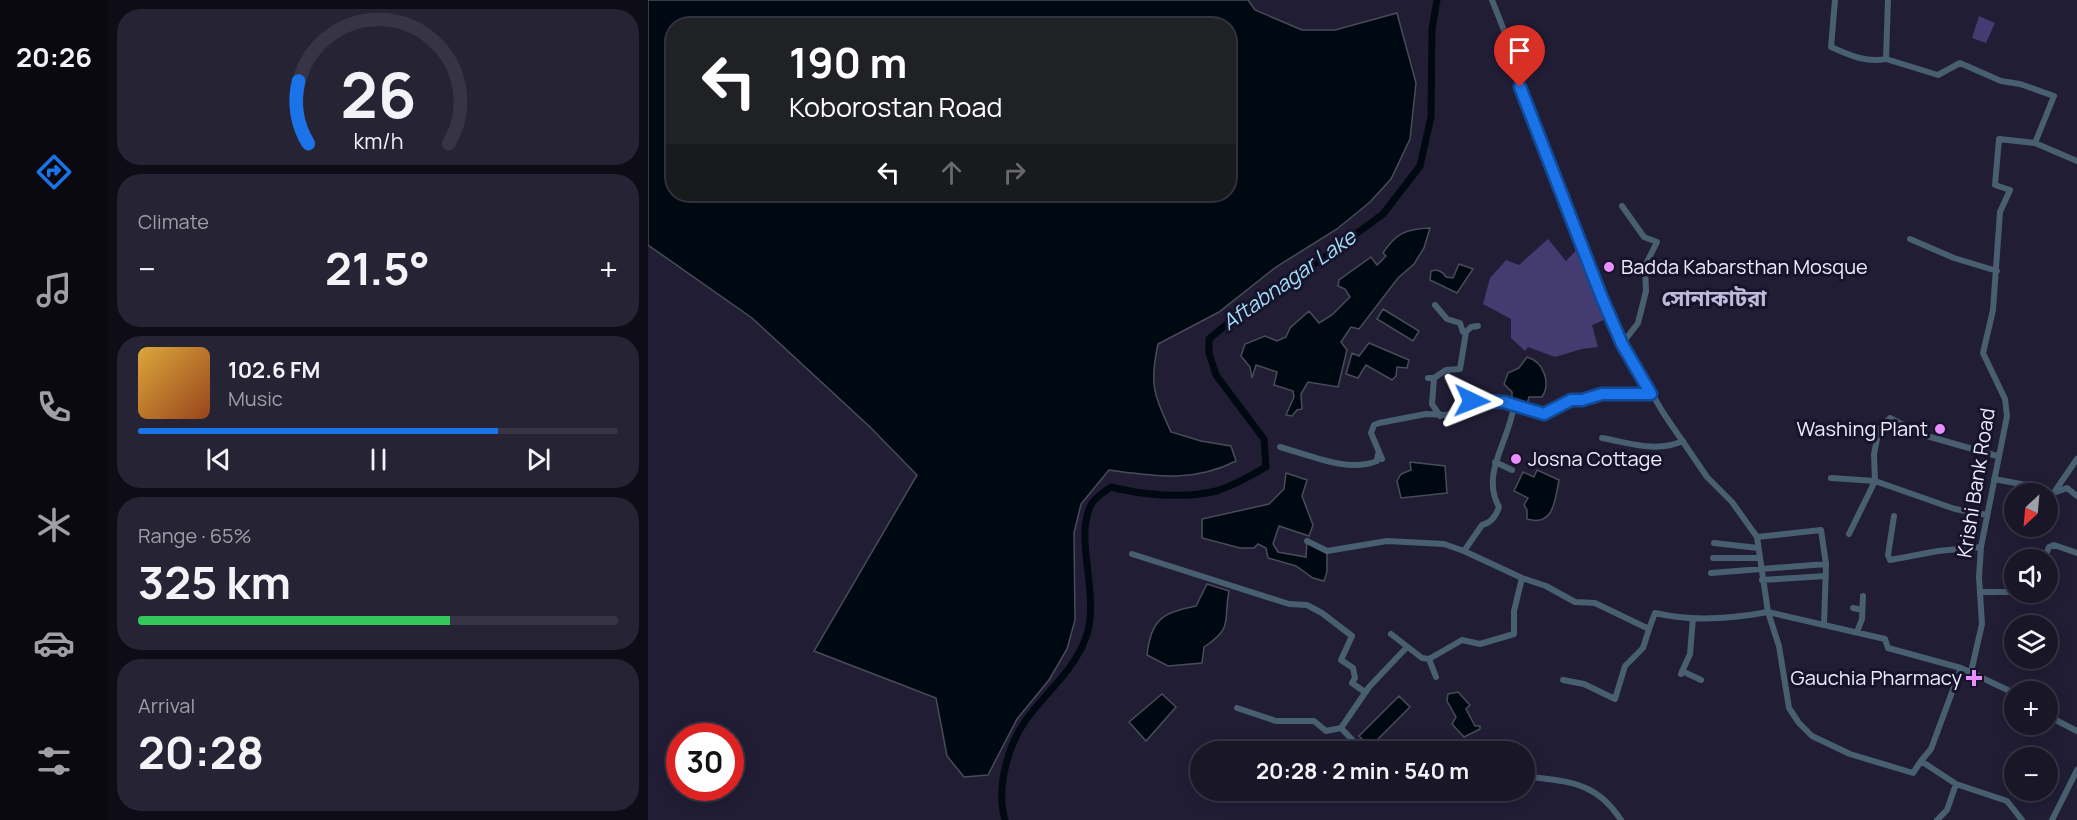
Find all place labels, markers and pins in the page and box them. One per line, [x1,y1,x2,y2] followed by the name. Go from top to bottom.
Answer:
[1494,25,1545,87] pin
[1621,253,1868,280] place label: Badda Kabarsthan Mosque
[1602,260,1616,274] marker: Badda Kabarsthan Mosque
[1797,415,1928,442] place label: Washing Plant
[1933,422,1947,436] marker: Washing Plant
[1528,445,1662,472] place label: Josna Cottage
[1509,452,1523,466] marker: Josna Cottage
[1791,664,1962,691] place label: Gauchia Pharmacy
[1967,671,1981,685] marker: Gauchia Pharmacy

